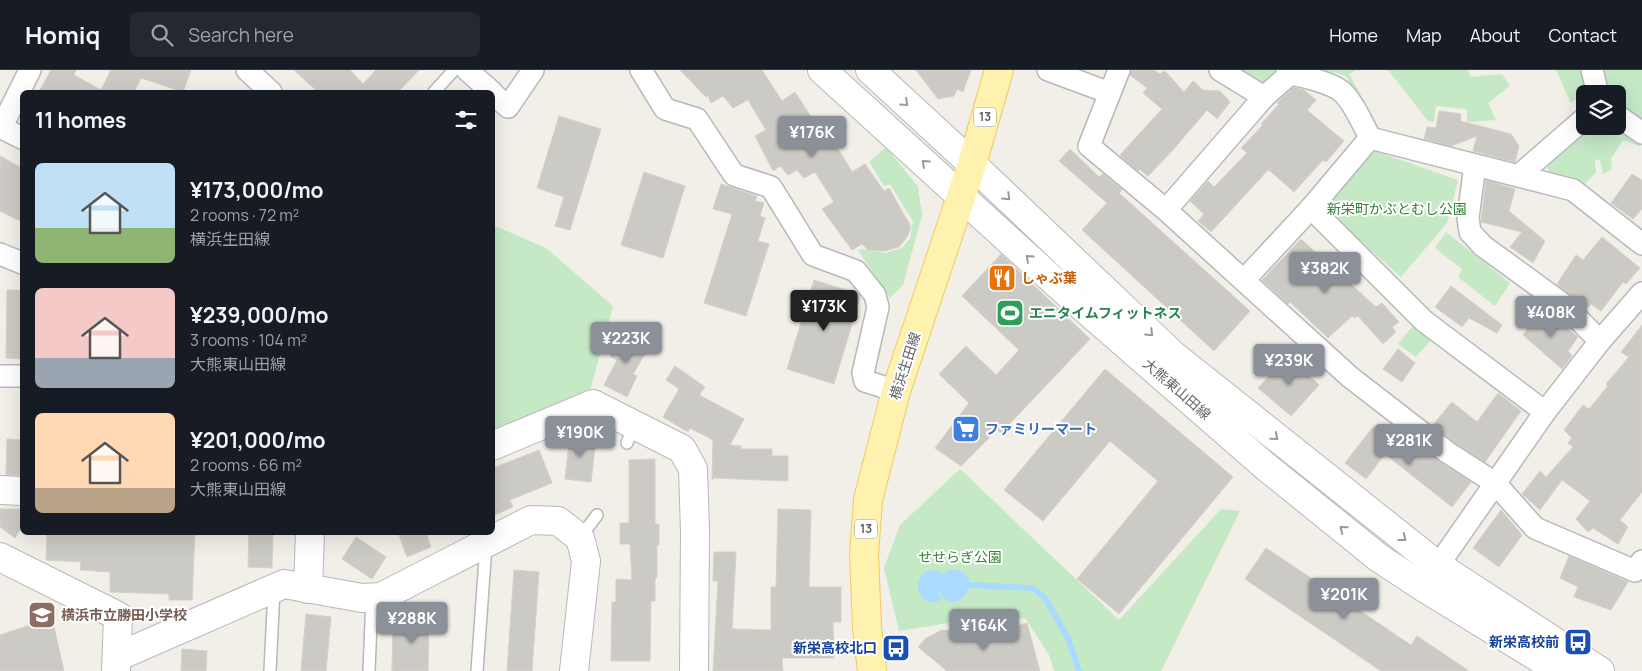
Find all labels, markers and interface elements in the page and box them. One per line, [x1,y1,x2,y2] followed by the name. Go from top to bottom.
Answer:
[130,12,480,57] search box
[25,18,100,51] text: Homiq
[148,21,176,49] icon: search
[188,22,294,48] text: Search here
[1329,23,1378,47] text: Home
[1406,23,1442,47] text: Map
[1470,23,1520,47] text: About
[1548,23,1617,47] text: Contact
[1576,85,1626,135] map controls
[1576,85,1626,135] button: layers
[900,98,909,107] one-way arrow
[35,106,126,134] text: 11 homes
[452,106,480,134] icon: filters
[974,108,996,126] road number: 13
[777,116,847,158] pin: ¥176K
[789,121,835,143] text: ¥176K
[921,160,930,169] one-way arrow
[190,176,323,204] text: ¥173,000/mo
[75,183,135,243] icon: home
[1002,191,1011,200] one-way arrow
[1327,199,1467,218] park label: 新栄町かぶとむし公園
[190,204,299,226] text: 2 rooms · 72 m²
[190,228,270,250] text: 横浜生田線
[1290,252,1360,294] pin: ¥382K
[1026,255,1035,264] one-way arrow
[1301,257,1349,279] text: ¥382K
[987,263,1017,293] restaurant icon: しゃぶ葉
[1021,268,1077,287] place label: しゃぶ葉
[789,290,859,332] pin: ¥173K
[802,295,846,317] text: ¥173K
[1516,296,1586,338] pin: ¥408K
[995,298,1025,328] sports icon: エニタイムフィットネス
[190,301,328,329] text: ¥239,000/mo
[1526,301,1576,323] text: ¥408K
[1029,303,1182,322] place label: エニタイムフィットネス
[75,308,135,368] icon: home
[591,322,661,364] pin: ¥223K
[602,327,650,349] text: ¥223K
[1145,327,1154,336] one-way arrow
[190,329,307,351] text: 3 rooms · 104 m²
[885,330,924,402] street label: 横浜生田線
[1254,344,1324,386] pin: ¥239K
[1265,349,1313,371] text: ¥239K
[190,353,286,375] text: 大熊東山田線
[1139,354,1215,423] street label: 大熊東山田線
[951,414,981,444] supermarket icon: ファミリーマート
[545,416,615,458] pin: ¥190K
[985,419,1097,438] place label: ファミリーマート
[556,421,604,443] text: ¥190K
[1374,424,1444,466] pin: ¥281K
[190,426,326,454] text: ¥201,000/mo
[1386,429,1432,451] text: ¥281K
[1270,431,1279,440] one-way arrow
[75,433,135,493] icon: home
[190,454,302,476] text: 2 rooms · 66 m²
[190,478,286,500] text: 大熊東山田線
[855,519,877,538] road number: 13
[1340,526,1349,535] one-way arrow
[1397,532,1406,540] one-way arrow
[918,547,1002,566] park label: せせらぎ公園
[1309,578,1379,620] pin: ¥201K
[1320,583,1368,605] text: ¥201K
[27,600,57,630] school or university icon: 横浜市立勝田小学校
[377,602,447,644] pin: ¥288K
[61,605,187,624] place label: 横浜市立勝田小学校
[387,607,437,629] text: ¥288K
[949,608,1019,651] pin: ¥164K
[961,614,1007,636] text: ¥164K
[1563,627,1593,657] bus stop icon: 新栄高校前
[1489,632,1559,651] place label: 新栄高校前
[881,633,911,663] bus stop icon: 新栄高校北口
[793,638,877,657] place label: 新栄高校北口

